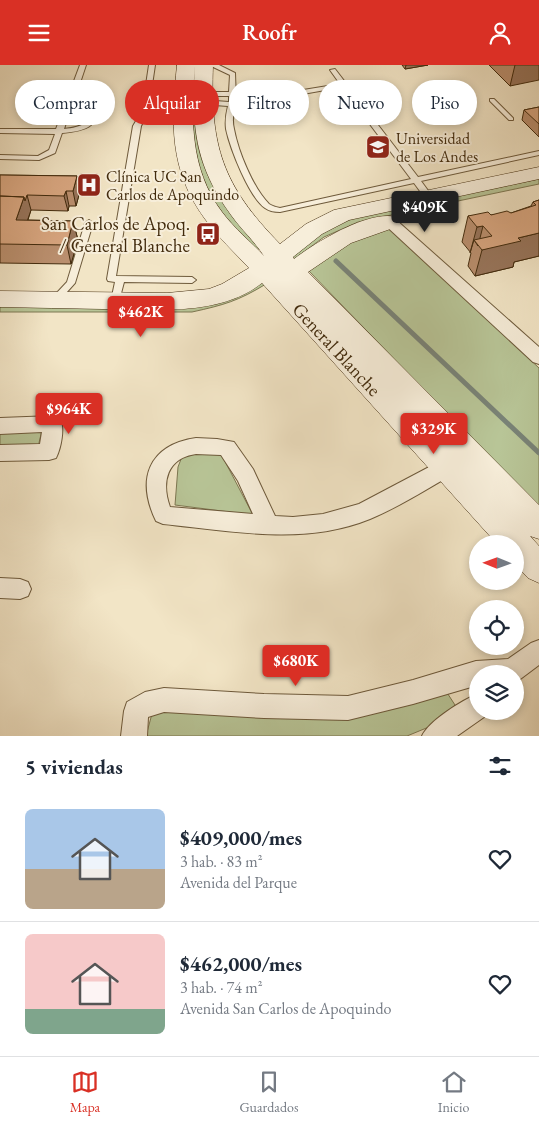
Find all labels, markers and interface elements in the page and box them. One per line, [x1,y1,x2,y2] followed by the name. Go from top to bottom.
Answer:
[242,18,297,47] text: Roofr
[25,19,53,47] icon: menu
[486,19,514,47] icon: person
[15,80,115,125] chip: Comprar
[125,80,219,125] chip: Alquilar
[229,80,309,125] chip: Filtros
[319,80,402,125] chip: Nuevo
[412,80,477,125] chip: Piso
[396,128,478,167] place label: Universidad de Los Andes
[365,134,391,160] school or university icon: Universidad de Los Andes
[106,166,239,205] place label: Clínica UC San Carlos de Apoquindo
[76,172,102,198] hospital icon: Clínica UC San Carlos de Apoquindo
[390,191,460,233] pin: $409K
[403,196,447,217] text: $409K
[41,211,190,258] place label: San Carlos de Apoq. / General Blanche
[195,221,221,247] bus stop icon: San Carlos de Apoq. / General Blanche
[106,295,176,338] pin: $462K
[287,297,386,401] street label: General Blanche
[119,301,163,322] text: $462K
[34,393,104,435] pin: $964K
[47,398,91,419] text: $964K
[399,413,469,455] pin: $329K
[412,418,456,439] text: $329K
[469,535,524,590] north arrow
[469,535,524,720] map controls
[469,600,524,655] button: locate
[261,645,331,687] pin: $680K
[274,650,318,671] text: $680K
[469,665,524,720] button: layers
[486,752,514,780] icon: filters
[25,753,123,780] text: 5 viviendas
[180,824,302,851] text: $409,000/mes
[65,829,125,889] icon: home
[486,845,514,873] icon: heart
[180,851,262,872] text: 3 hab. · 83 m²
[180,872,297,893] text: Avenida del Parque
[180,950,302,977] text: $462,000/mes
[65,954,125,1014] icon: home
[486,970,514,998] icon: heart
[180,977,262,998] text: 3 hab. · 74 m²
[180,998,392,1019] text: Avenida San Carlos de Apoquindo
[70,1068,100,1116] tab: Mapa
[239,1068,298,1116] tab: Guardados
[438,1068,469,1116] tab: Inicio

